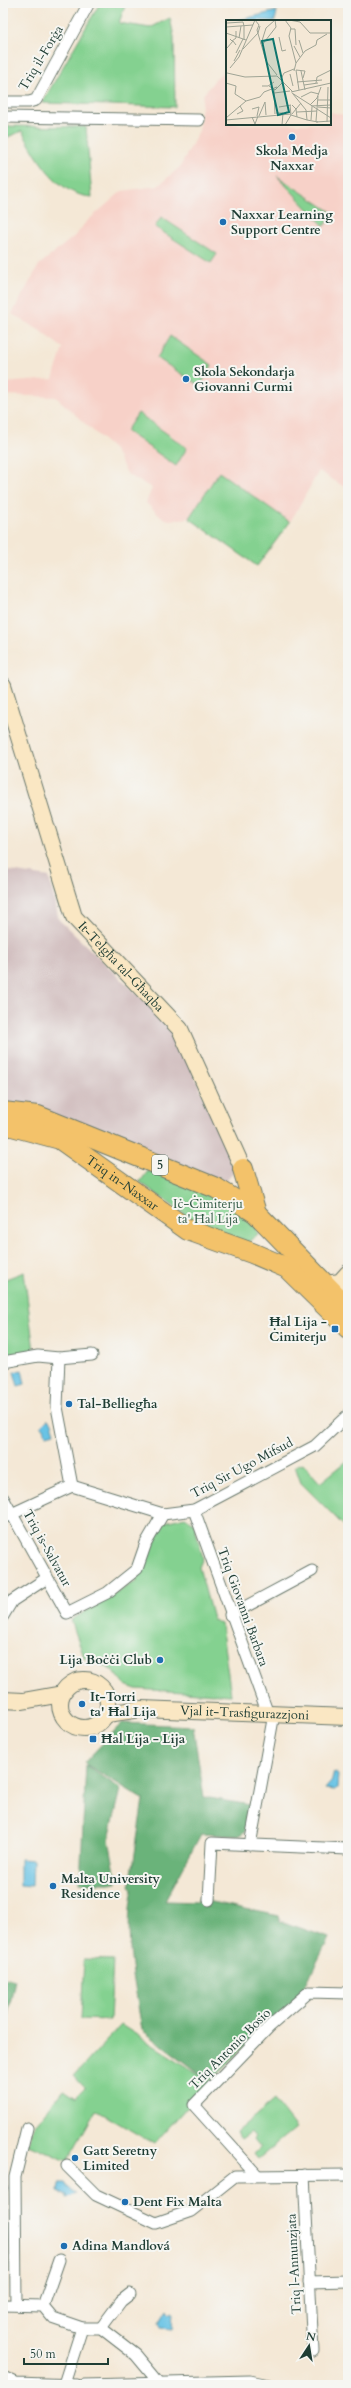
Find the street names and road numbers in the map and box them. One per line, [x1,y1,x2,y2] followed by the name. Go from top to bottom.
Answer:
[14,22,68,94] street label: Triq il-Forġa
[74,918,168,1016] street label: It-Telgħa tal-Għaqba
[82,1151,162,1215] street label: Triq in-Naxxar
[152,1155,168,1175] road number: 5
[188,1433,296,1503] street label: Triq Sir Ugo Mifsud
[18,1506,76,1590] street label: Triq is-Salvatur
[213,1545,273,1669] street label: Triq Giovanni Barbara
[180,1702,310,1725] street label: Vjal it-Trasfigurazzjoni
[185,2004,275,2094] street label: Triq Antonio Bosio
[282,2213,306,2315] street label: Triq l-Annunzjata

